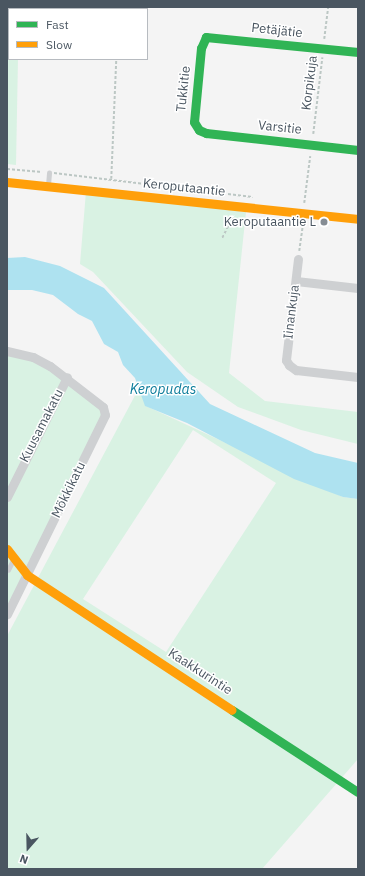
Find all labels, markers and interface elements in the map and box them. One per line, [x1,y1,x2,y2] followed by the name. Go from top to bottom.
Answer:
[8,8,148,60] legend
[46,17,69,32] text: Fast
[251,21,303,41] street label: Petäjätie
[46,37,72,52] text: Slow
[299,55,321,111] street label: Korpikuja
[174,65,194,113] street label: Tukkitie
[257,118,303,138] street label: Varsitie
[142,176,226,200] street label: Keroputaantie
[224,214,316,230] place label: Keroputaantie L
[319,217,329,227] marker: Keroputaantie L
[281,284,303,340] street label: Iinankuja
[130,381,196,397] water label: Keropudas
[17,387,67,465] street label: Kuusamakatu
[49,459,89,521] street label: Mökkikatu
[165,646,235,698] street label: Kaakkurintie
[8,828,48,868] north arrow
[18,851,30,867] text: N

